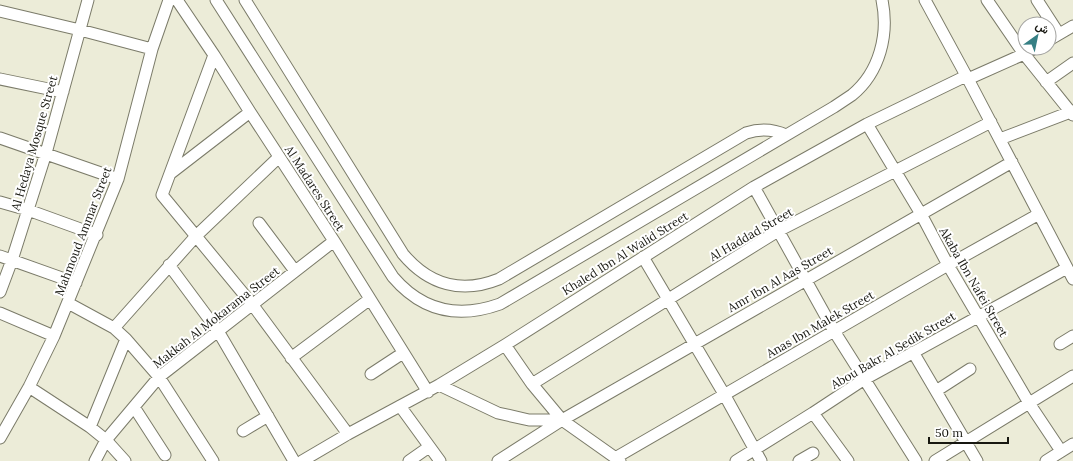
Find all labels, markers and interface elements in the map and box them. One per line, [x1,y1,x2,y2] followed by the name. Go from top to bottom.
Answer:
[1017,16,1057,56] north arrow
[1033,18,1052,37] text: ش
[7,73,61,213] street label: Al Hedaya Mosque Street
[281,142,348,234] street label: Al Madares Street
[51,164,115,298] street label: Mahmoud Ammar Street
[706,204,796,265] street label: Al Haddad Street
[559,208,691,298] street label: Khaled Ibn Al Walid Street
[936,224,1012,340] street label: Akaba Ibn Nafei Street
[724,243,835,316] street label: Amr Ibn Al Aas Street
[150,263,283,371] street label: Makkah Al Mokarama Street
[763,287,877,361] street label: Anas Ibn Malek Street
[827,308,958,392] street label: Abou Bakr Al Sedik Street
[929,419,1008,445] scale bar
[935,425,963,440] text: 50 m

